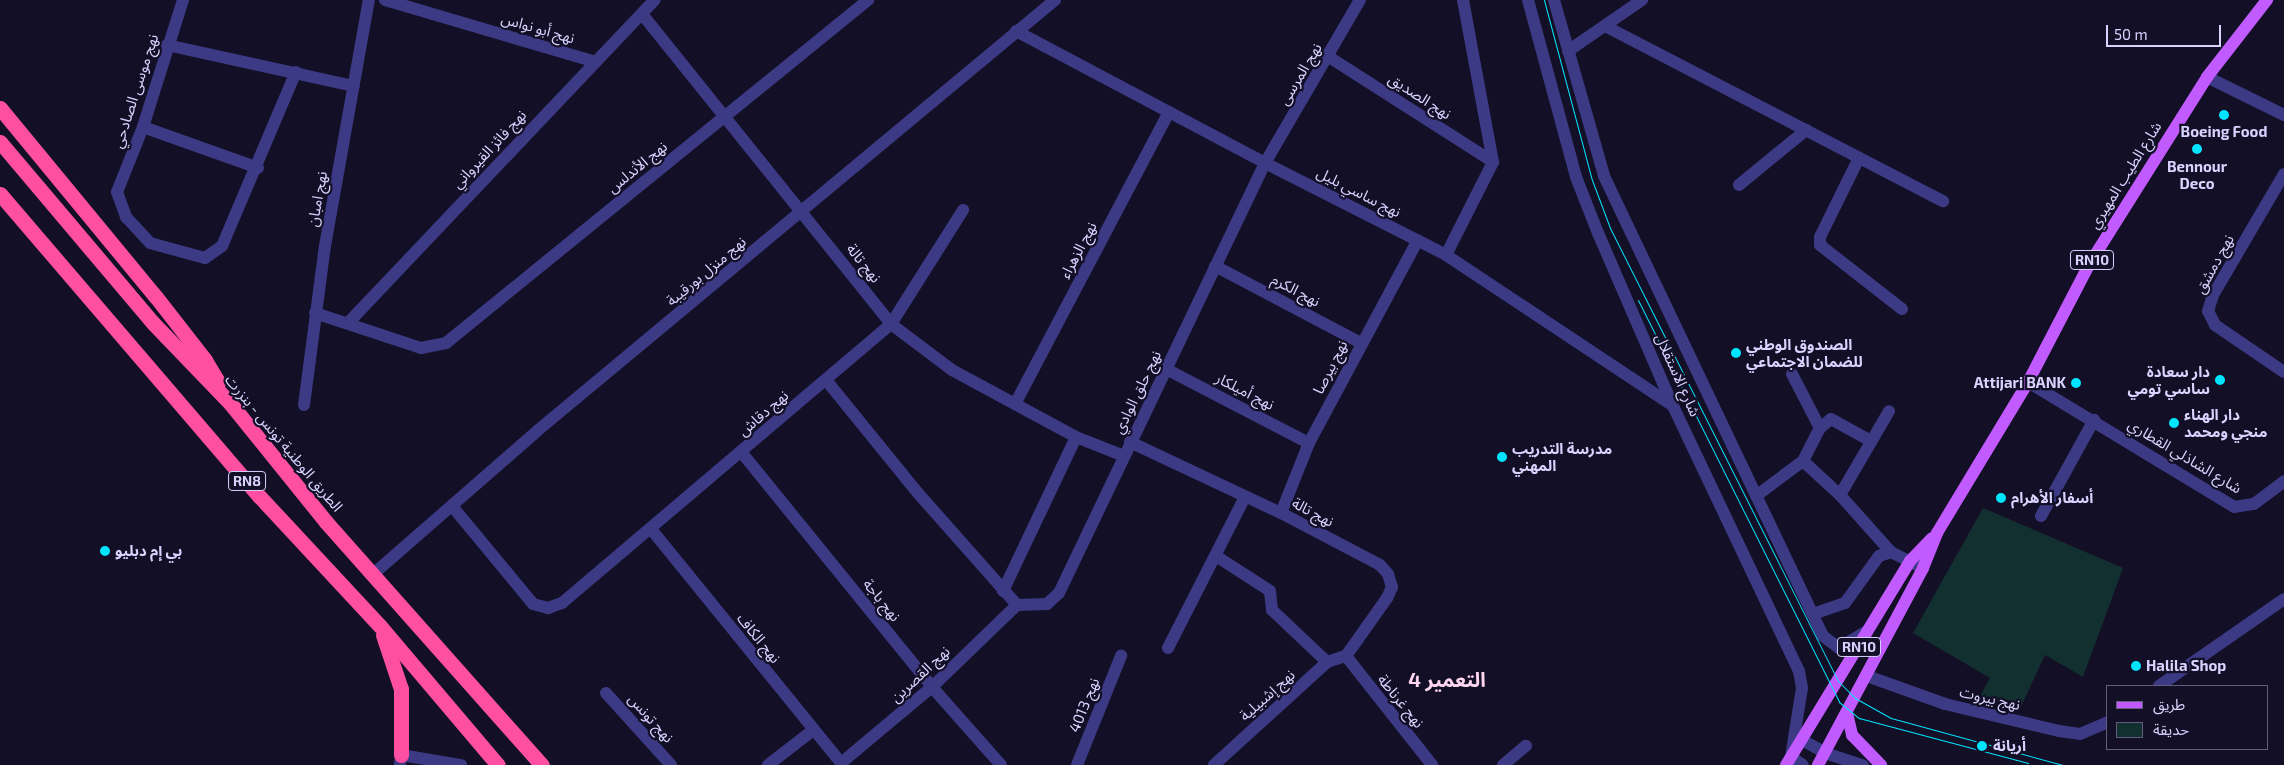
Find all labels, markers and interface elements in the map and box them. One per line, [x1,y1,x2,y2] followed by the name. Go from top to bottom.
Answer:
[499,9,577,47] street label: نهج أبو نواس
[2109,15,2224,47] scale bar
[2114,25,2148,43] text: 50 m
[108,32,162,150] street label: نهج موسى الصادحي
[1274,40,1326,108] street label: نهج المرسى
[1385,69,1455,123] street label: نهج الصديق
[448,106,530,192] street label: نهج فائز القيرواني
[2218,109,2230,121] marker: Boeing Food
[2085,118,2165,232] street label: شارع الطيب المهيري
[2181,123,2267,141] place label: Boeing Food
[603,137,671,197] street label: نهج الأندلس
[2191,143,2203,155] marker: Bennour Deco
[2167,157,2227,192] place label: Bennour Deco
[1314,163,1404,221] street label: نهج ساسي بليل
[303,170,331,228] street label: نهج امبان
[1056,219,1100,281] street label: نهج الزهراء
[2190,231,2238,297] street label: نهج دمشق
[663,232,749,310] street label: نهج منزل بورقيبة
[843,240,885,286] street label: نهج تالة
[2070,248,2114,272] road number: RN10
[1269,270,1323,310] street label: نهج الكرم
[1652,331,1704,419] street label: شارع الاستقلال
[1746,335,1863,370] place label: الصندوق الوطني للضمان الاجتماعي
[1309,337,1351,397] street label: نهج بيرصا
[1730,347,1742,359] marker: الصندوق الوطني للضمان الاجتماعي
[1109,348,1165,436] street label: نهج حلق الوادي
[2128,362,2210,397] place label: دار سعادة ساسي تومي
[1213,369,1277,413] street label: نهج أميلكار
[221,371,347,515] street label: الطريق الوطنية تونس - بنزرت
[1974,374,2066,392] place label: Attijari BANK
[2214,374,2226,386] marker: دار سعادة ساسي تومي
[2070,377,2082,389] marker: Attijari BANK
[734,386,792,440] street label: نهج دقاش
[2184,405,2267,440] place label: دار الهناء منجي ومحمد
[2125,415,2245,497] street label: شارع الشاذلي القطاري
[2168,417,2180,429] marker: دار الهناء منجي ومحمد
[1512,439,1612,474] place label: مدرسة التدريب المهني
[1496,451,1508,463] marker: مدرسة التدريب المهني
[227,470,267,492] road number: RN8
[2011,489,2093,507] place label: أسفار الأهرام
[1995,492,2007,504] marker: أسفار الأهرام
[1289,494,1337,530] street label: نهج تالة
[115,542,182,560] place label: بي إم دبليو
[99,545,111,557] marker: بي إم دبليو
[860,575,904,625] street label: نهج باجة
[733,609,785,667] street label: نهج الكاف
[1836,636,1882,659] road number: RN10
[887,642,953,706] street label: نهج القصرين
[2146,657,2226,675] place label: Halila Shop
[2130,660,2142,672] marker: Halila Shop
[1236,666,1298,724] street label: نهج إشبيلية
[1408,667,1486,691] district label: التعمير 4
[1374,671,1428,731] street label: نهج غرناطة
[1065,675,1103,735] street label: نهج 4013
[1958,682,2022,714] street label: نهج بيروت
[2106,685,2269,750] legend
[624,690,678,746] street label: نهج تونس
[2153,695,2185,713] text: طريق
[2153,720,2189,738] text: حديقة
[1993,737,2026,755] place label: أريانة
[1975,739,1989,753] marker: أريانة

